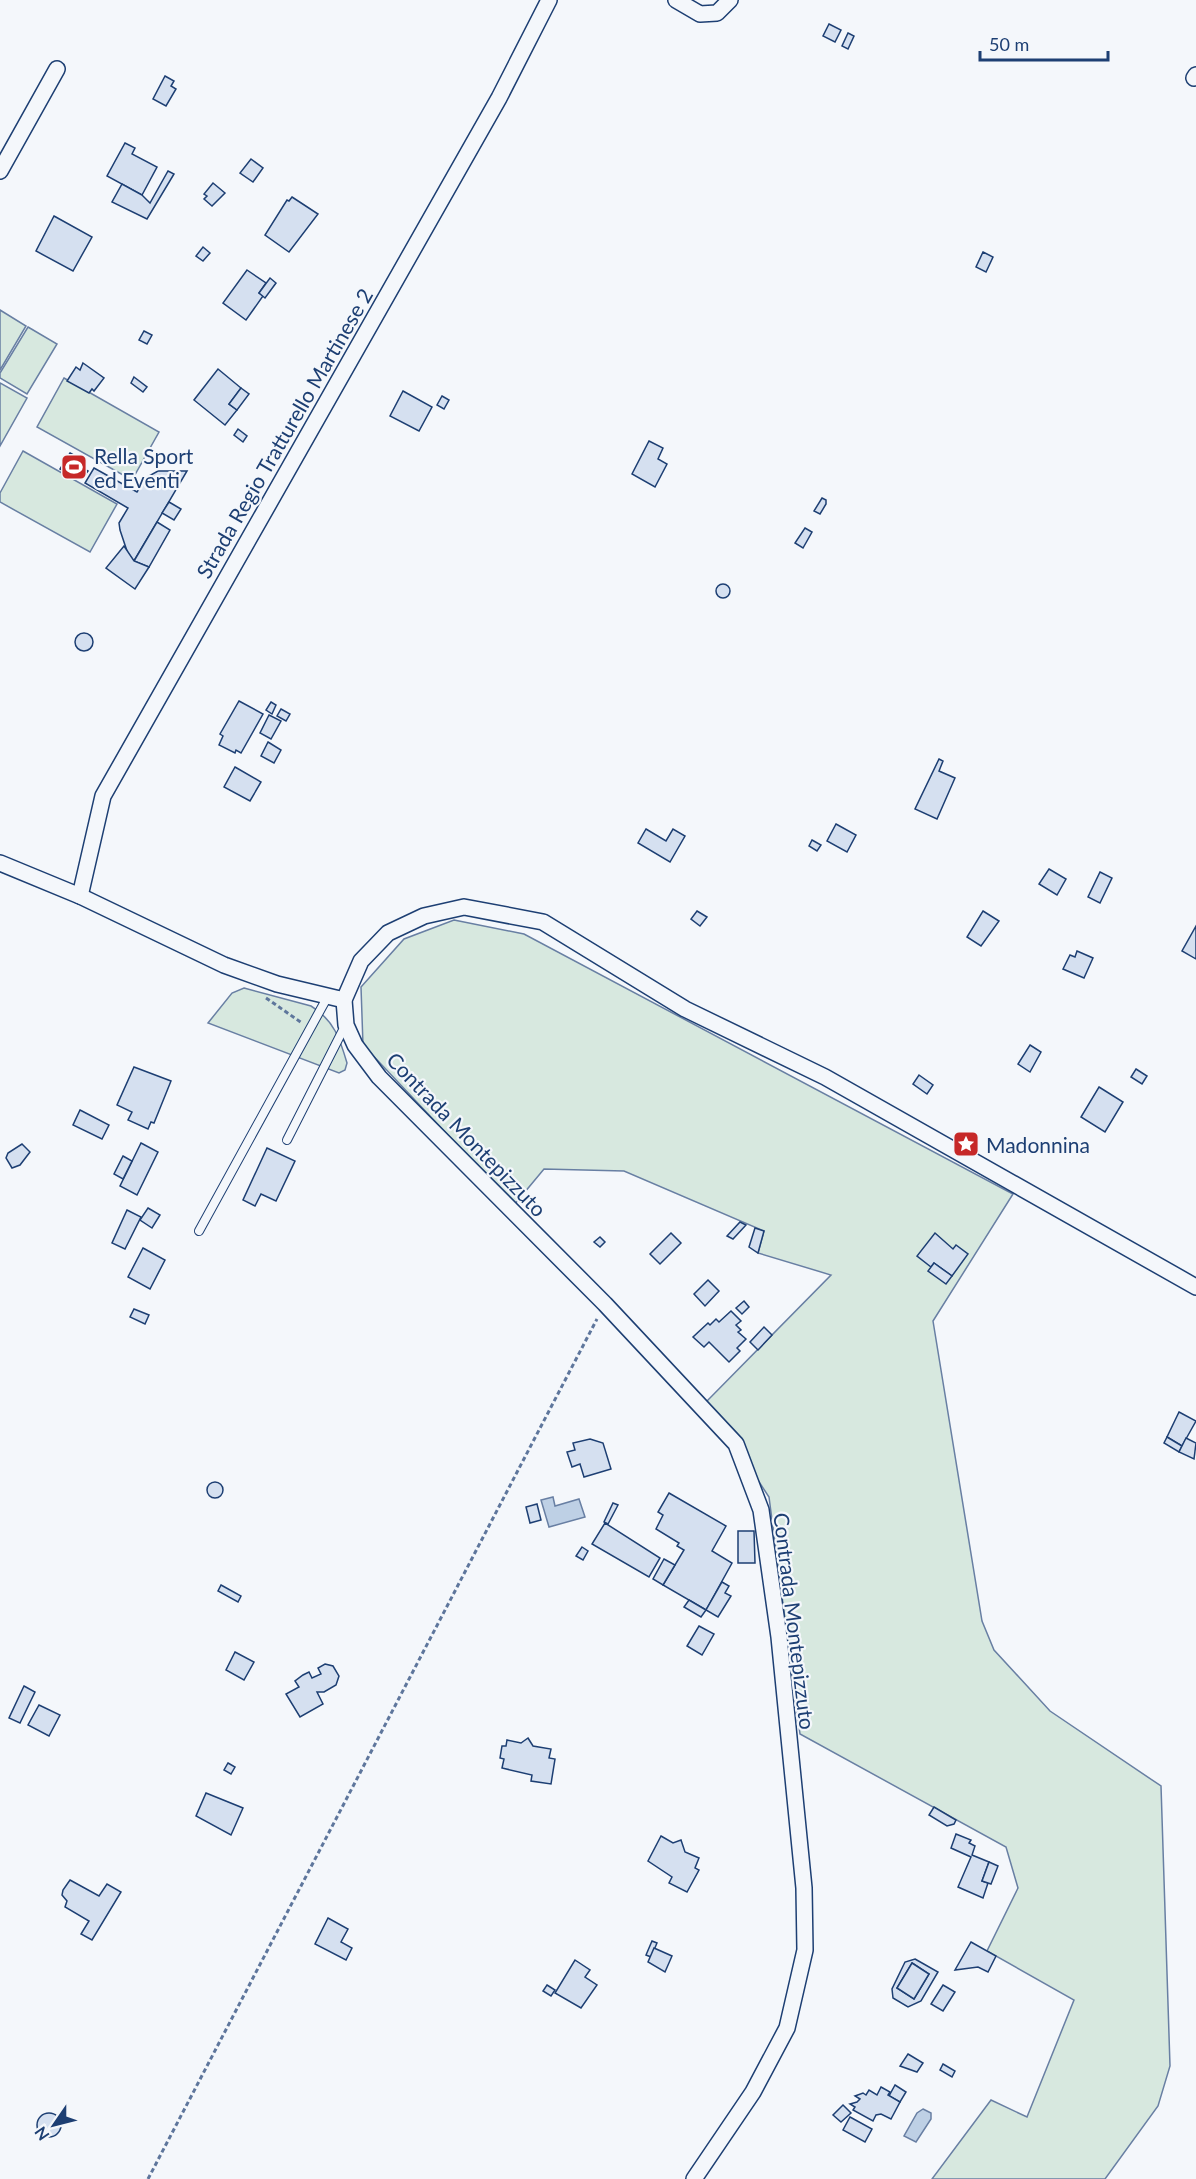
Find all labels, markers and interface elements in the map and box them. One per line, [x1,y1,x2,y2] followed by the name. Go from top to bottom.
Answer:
[980,24,1108,62] scale bar
[989,33,1029,55] text: 50 m
[191,284,377,582] street label: Strada Regio Tratturello Martinese 2
[94,443,194,492] place label: Rella Sport ed Eventi
[59,452,89,482] sports icon: Rella Sport ed Eventi
[382,1047,552,1221] street label: Contrada Montepizzuto
[951,1129,981,1159] place icon: Madonnina
[986,1132,1090,1157] place label: Madonnina
[769,1511,821,1731] street label: Contrada Montepizzuto
[24,2095,84,2155] north arrow
[30,2123,53,2144] text: N

